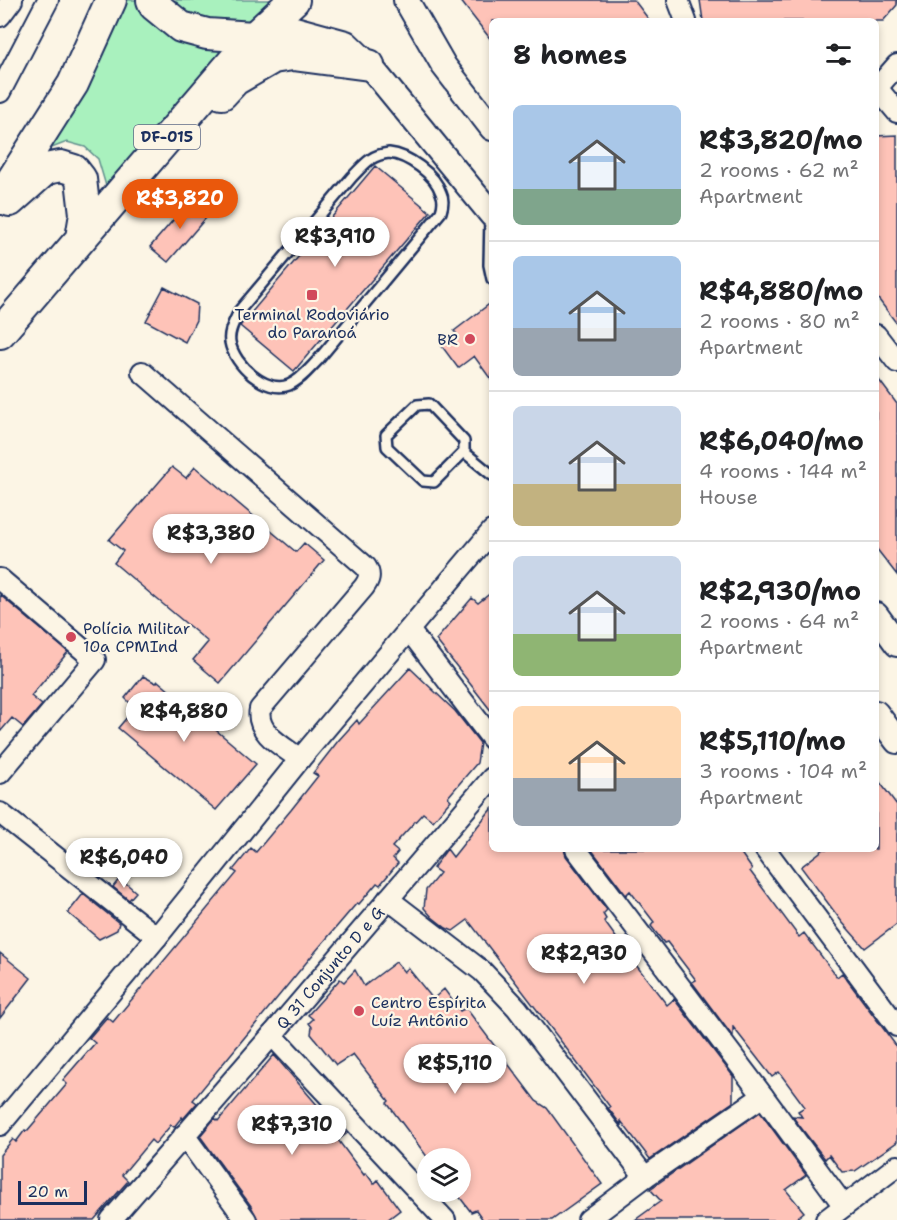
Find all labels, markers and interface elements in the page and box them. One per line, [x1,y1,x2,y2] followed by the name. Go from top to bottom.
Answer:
[513,37,627,72] text: 8 homes
[822,38,855,71] icon: filters
[699,122,863,157] text: R$3,820/mo
[134,125,200,149] road number: DF-015
[561,129,633,201] icon: home
[699,157,859,183] text: 2 rooms · 62 m²
[125,179,235,230] pin: R$3,820
[699,183,803,209] text: Apartment
[136,185,224,211] text: R$3,820
[280,217,390,268] pin: R$3,910
[295,223,375,249] text: R$3,910
[699,273,863,308] text: R$4,880/mo
[561,280,633,352] icon: home
[305,288,319,302] marker: Terminal Rodoviário do Paranoá
[235,304,389,343] place label: Terminal Rodoviário do Paranoá
[699,308,860,334] text: 2 rooms · 80 m²
[437,329,458,350] place label: BR
[463,332,477,346] marker: BR
[699,334,803,360] text: Apartment
[699,423,864,458] text: R$6,040/mo
[561,430,633,502] icon: home
[699,458,867,484] text: 4 rooms · 144 m²
[699,484,758,510] text: House
[156,514,266,565] pin: R$3,380
[167,520,255,546] text: R$3,380
[699,573,861,608] text: R$2,930/mo
[561,580,633,652] icon: home
[699,608,859,634] text: 2 rooms · 64 m²
[83,618,190,657] place label: Polícia Militar 10a CPMInd
[64,630,78,644] marker: Polícia Militar 10a CPMInd
[699,634,803,660] text: Apartment
[129,692,239,743] pin: R$4,880
[140,698,228,724] text: R$4,880
[699,723,846,758] text: R$5,110/mo
[561,730,633,802] icon: home
[699,758,867,784] text: 3 rooms · 104 m²
[699,784,803,810] text: Apartment
[69,838,179,889] pin: R$6,040
[80,844,168,870] text: R$6,040
[272,902,389,1034] street label: Q 31 Conjunto D e G
[529,934,639,985] pin: R$2,930
[541,940,627,966] text: R$2,930
[371,992,486,1031] place label: Centro Espírita Luíz Antônio
[352,1004,366,1018] marker: Centro Espírita Luíz Antônio
[400,1044,510,1095] pin: R$5,110
[418,1050,493,1076] text: R$5,110
[237,1105,347,1156] pin: R$7,310
[251,1111,333,1137] text: R$7,310
[417,1148,471,1202] map controls
[417,1148,471,1202] button: layers
[18,1178,87,1206] scale bar
[27,1181,68,1202] text: 20 m

